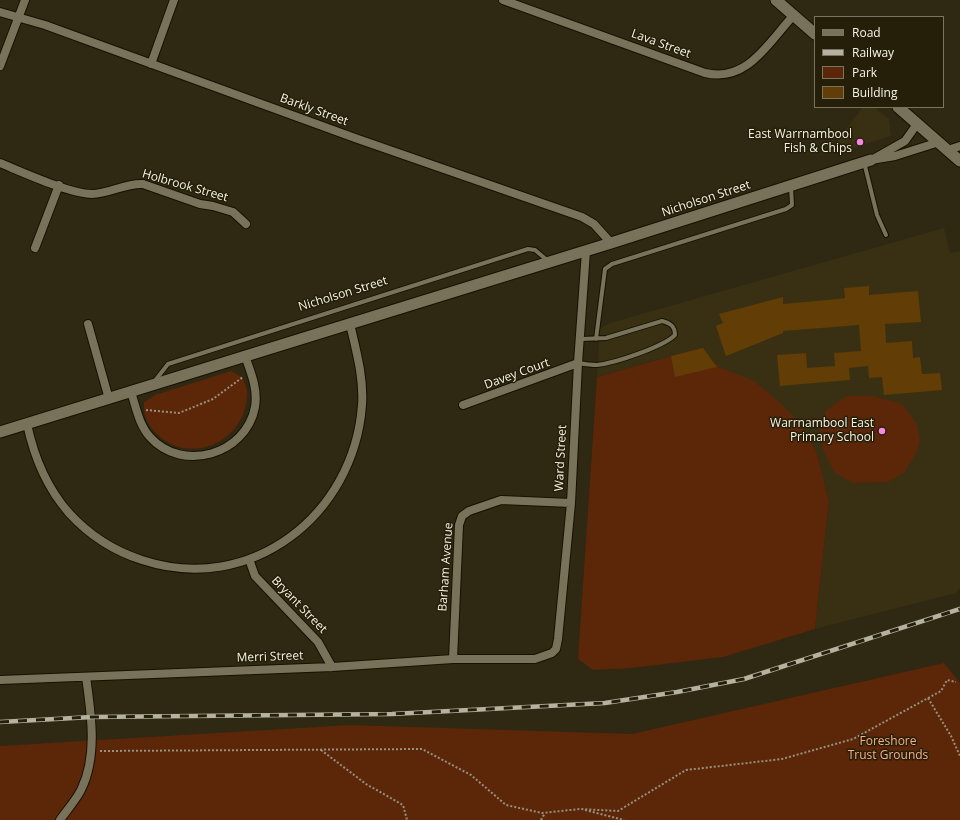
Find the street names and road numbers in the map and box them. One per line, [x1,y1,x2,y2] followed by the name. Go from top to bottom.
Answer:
[629,27,693,61] street label: Lava Street
[278,91,350,129] street label: Barkly Street
[140,167,230,205] street label: Holbrook Street
[660,178,752,220] street label: Nicholson Street
[297,274,389,314] street label: Nicholson Street
[482,356,552,392] street label: Davey Court
[552,424,570,492] street label: Ward Street
[436,522,456,612] street label: Barham Avenue
[268,574,330,636] street label: Bryant Street
[236,649,304,665] street label: Merri Street

